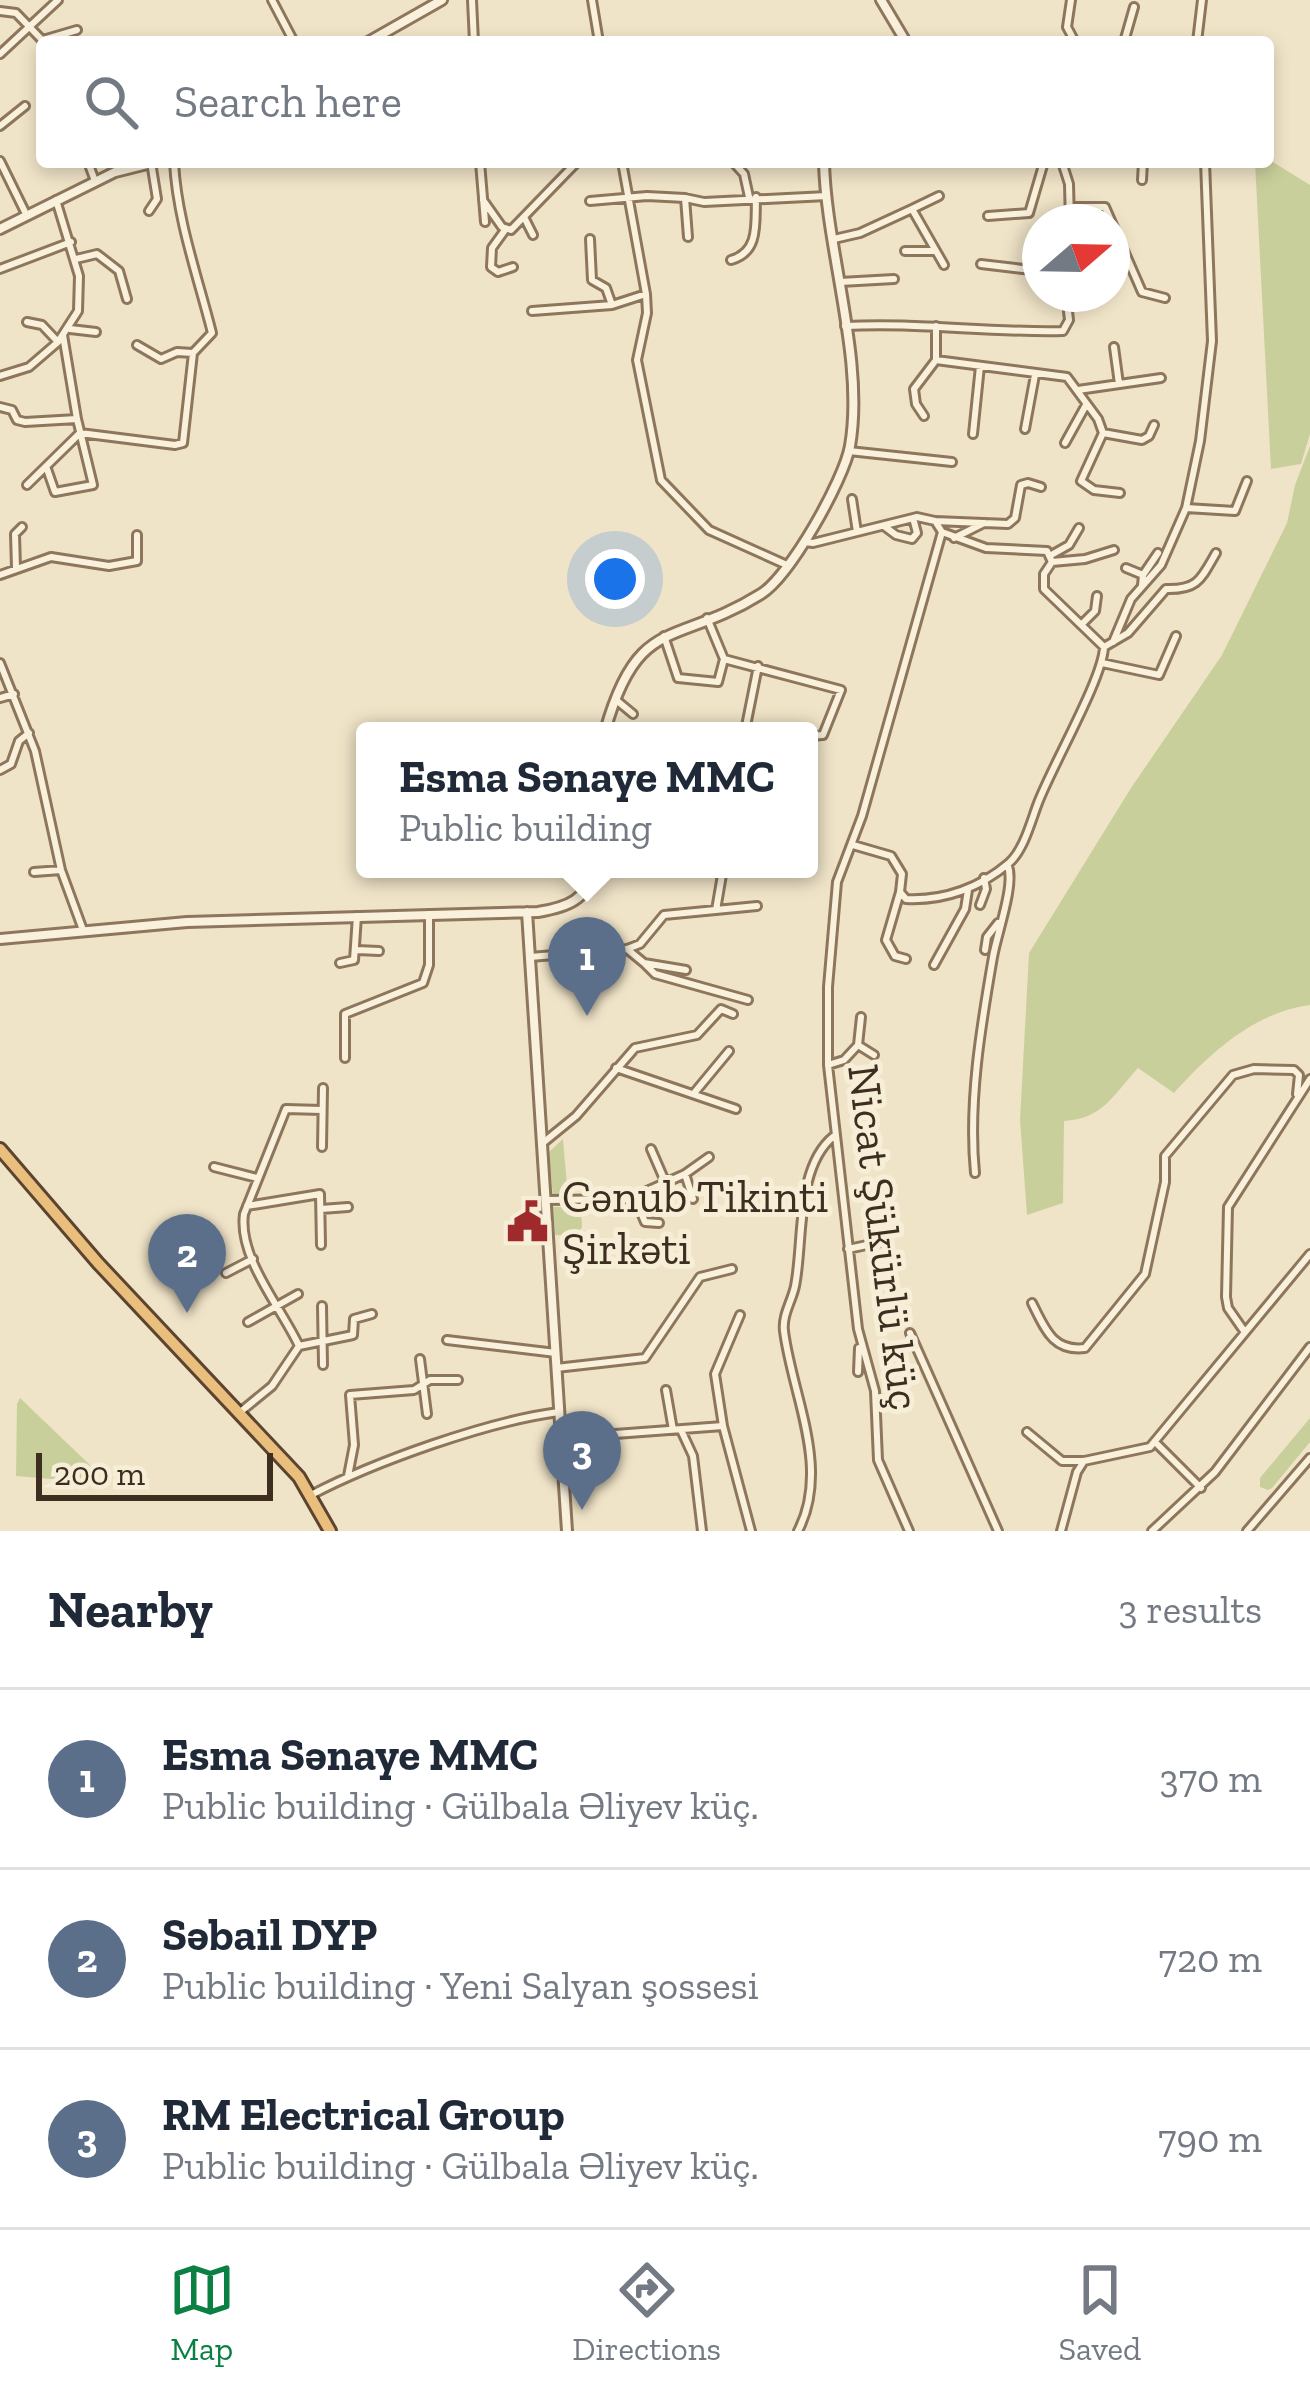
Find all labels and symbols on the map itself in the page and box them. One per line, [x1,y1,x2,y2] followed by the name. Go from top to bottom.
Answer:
[1022,204,1130,312] north arrow
[585,549,645,609] your location
[548,917,626,1016] pin: 1
[836,1061,932,1413] street label: Nicat Şükürlü küç
[562,1170,828,1276] place label: Cənub Tikinti Şirkəti
[505,1199,551,1245] public building icon: Cənub Tikinti Şirkəti
[148,1214,226,1313] pin: 2
[543,1411,621,1510] pin: 3
[36,1447,273,1500] scale bar

